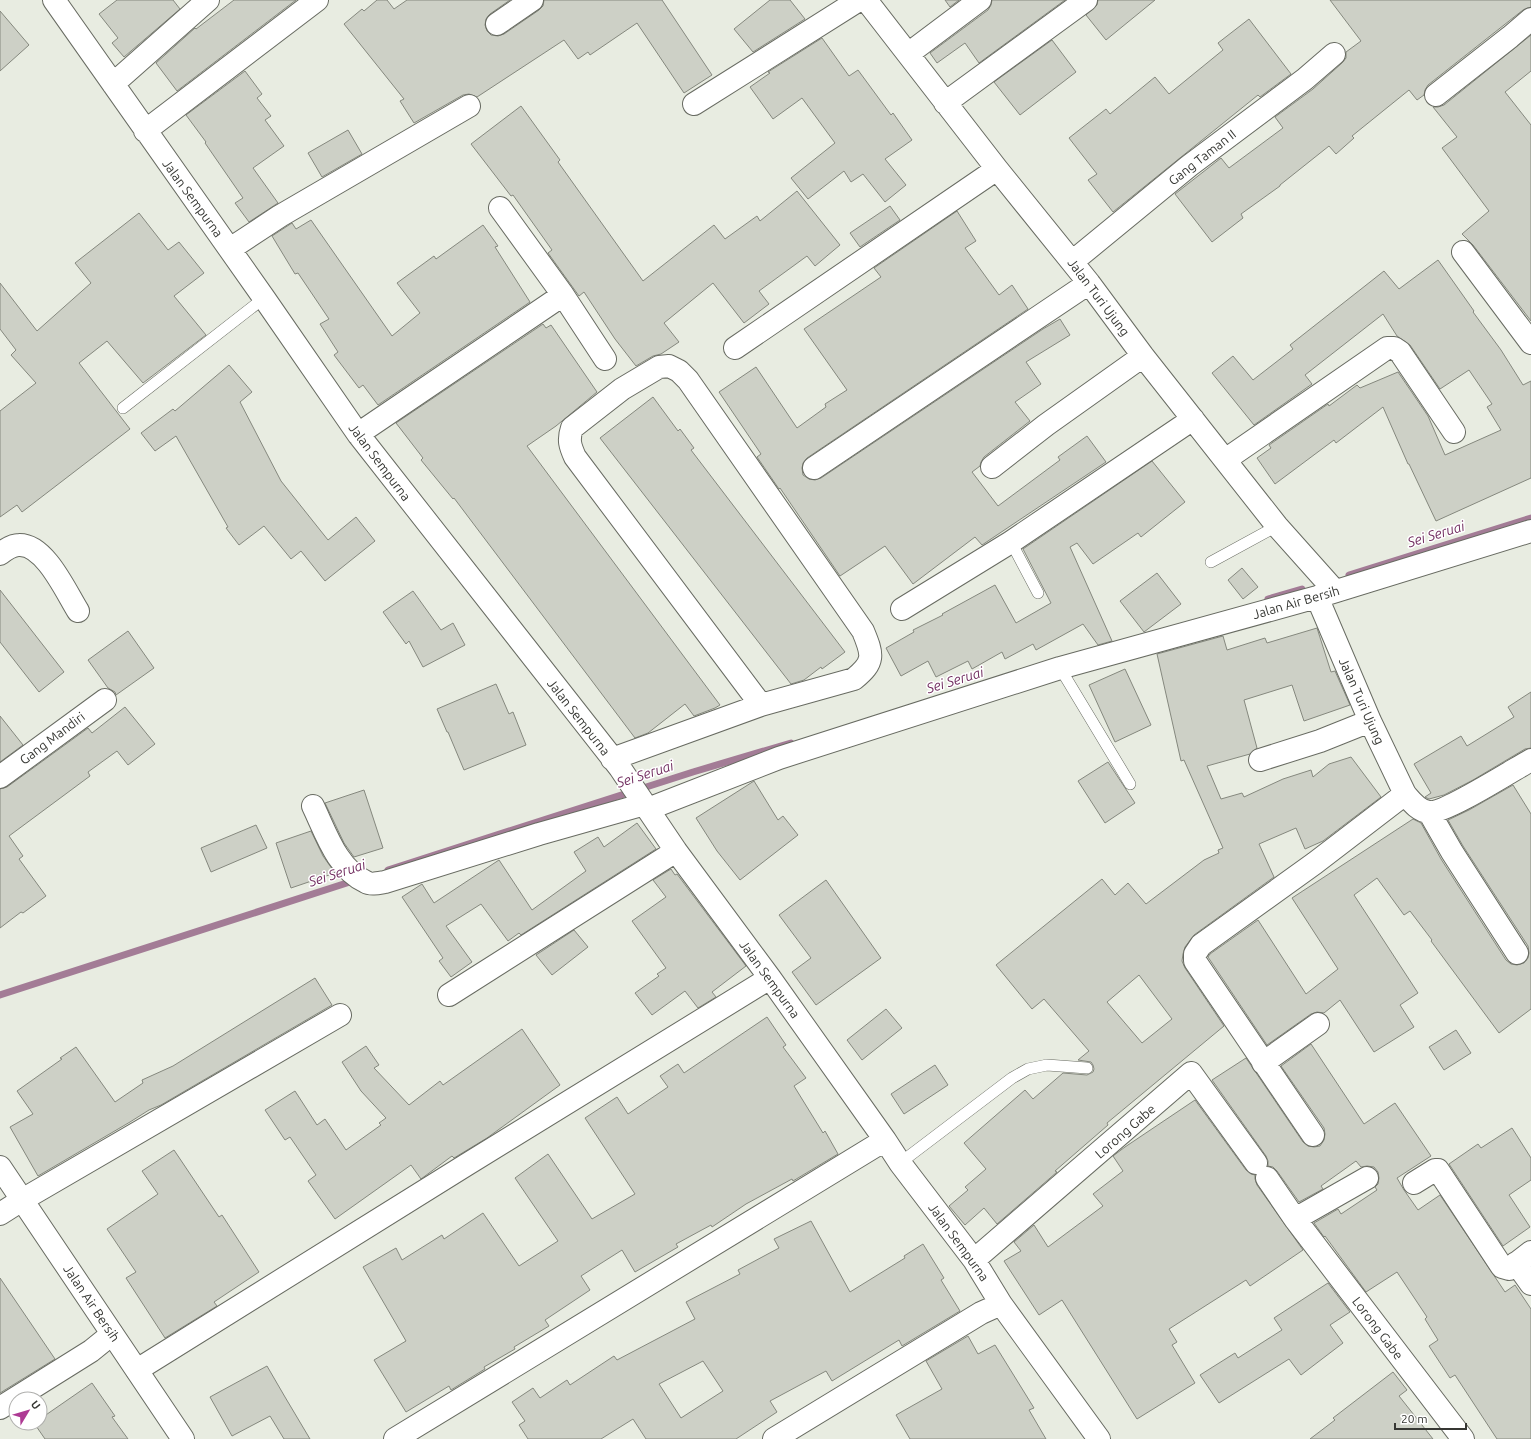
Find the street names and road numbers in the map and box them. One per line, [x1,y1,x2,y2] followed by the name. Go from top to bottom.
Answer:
[1166,126,1238,188] street label: Gang Taman II
[160,156,226,240] street label: Jalan Sempurna
[1065,256,1133,338] street label: Jalan Turi Ujung
[346,421,414,503] street label: Jalan Sempurna
[1251,583,1341,621] street label: Jalan Air Bersih
[1337,656,1387,746] street label: Jalan Turi Ujung
[545,676,613,758] street label: Jalan Sempurna
[17,709,87,767] street label: Gang Mandiri
[737,937,803,1021] street label: Jalan Sempurna
[1092,1101,1158,1161] street label: Lorong Gabe
[926,1200,992,1284] street label: Jalan Sempurna
[61,1262,123,1344] street label: Jalan Air Bersih
[1350,1294,1406,1362] street label: Lorong Gabe

